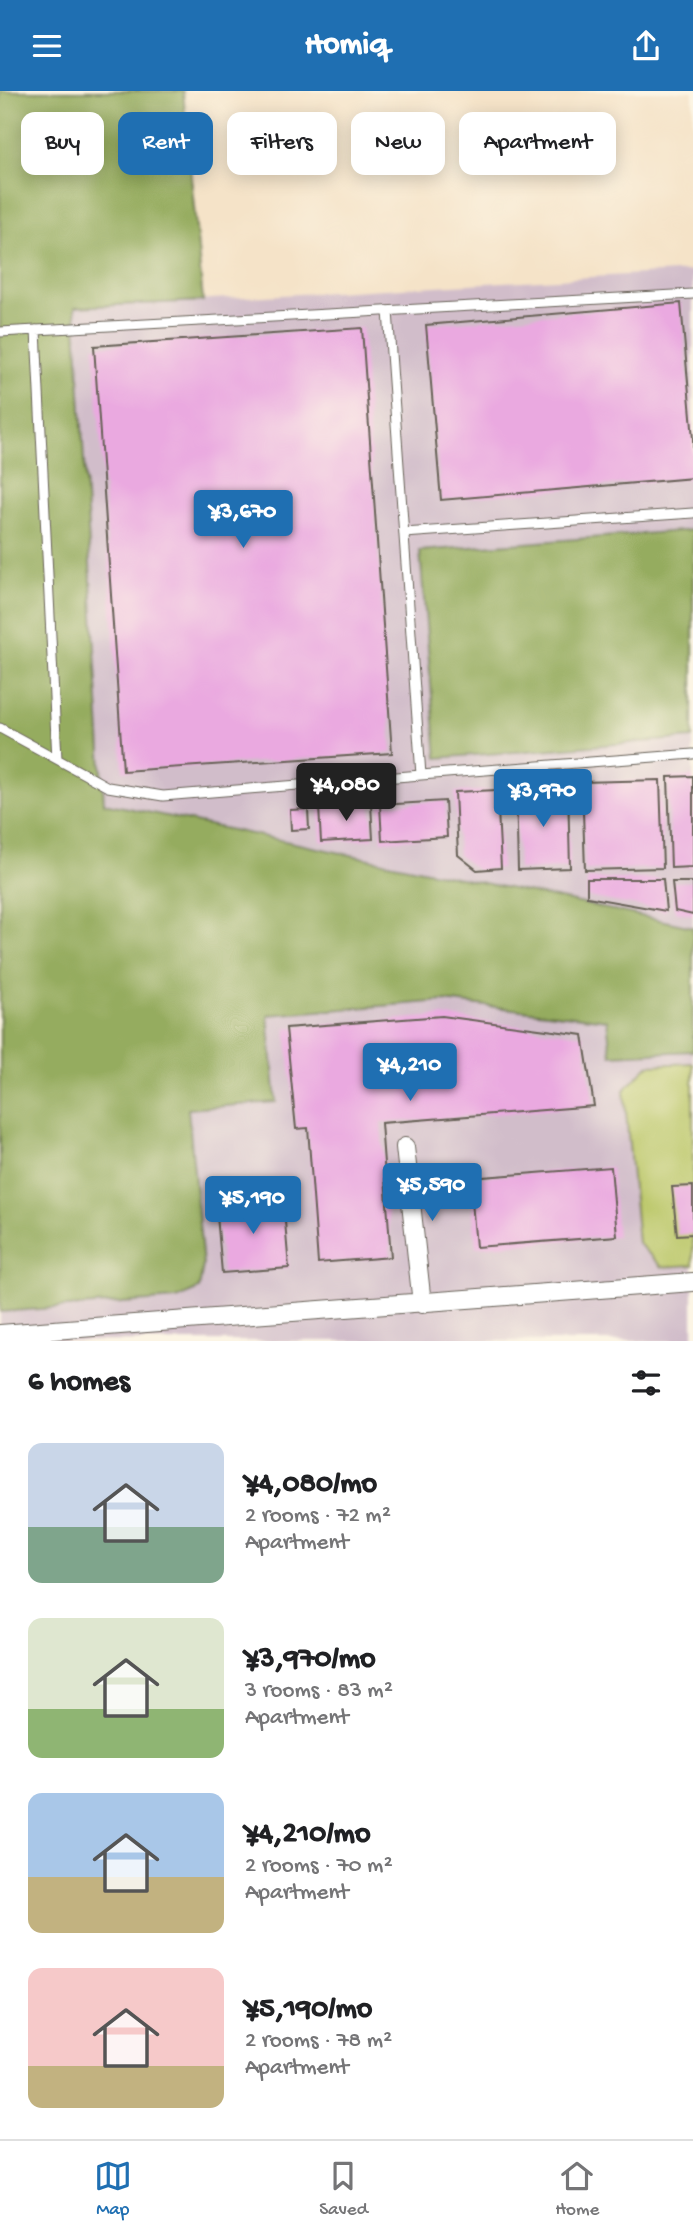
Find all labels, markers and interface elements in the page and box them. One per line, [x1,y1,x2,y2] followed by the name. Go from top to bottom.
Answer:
[28,27,66,65] icon: menu
[305,27,388,65] text: Homiq
[627,27,665,65] icon: share
[21,112,104,175] chip: Buy
[118,112,213,175] chip: Rent
[227,112,337,175] chip: Filters
[351,112,445,175] chip: New
[459,112,616,175] chip: Apartment
[186,491,300,550] pin: ¥3,670
[210,499,276,526] text: ¥3,670
[289,763,403,823] pin: ¥4,080
[486,769,600,829] pin: ¥3,970
[312,772,380,799] text: ¥4,080
[510,778,576,805] text: ¥3,970
[353,1044,467,1103] pin: ¥4,210
[379,1052,441,1079] text: ¥4,210
[375,1163,489,1223] pin: ¥5,590
[399,1172,465,1199] text: ¥5,590
[196,1177,310,1236] pin: ¥5,190
[221,1185,285,1212] text: ¥5,190
[627,1364,665,1402] icon: filters
[28,1366,130,1401] text: 6 homes
[245,1468,377,1503] text: ¥4,080/mo
[84,1471,168,1555] icon: home
[245,1503,391,1530] text: 2 rooms · 72 m²
[245,1530,349,1557] text: Apartment
[245,1643,376,1678] text: ¥3,970/mo
[84,1646,168,1730] icon: home
[245,1678,393,1705] text: 3 rooms · 83 m²
[245,1705,349,1732] text: Apartment
[245,1818,370,1853] text: ¥4,210/mo
[84,1821,168,1905] icon: home
[245,1853,393,1880] text: 2 rooms · 70 m²
[245,1880,349,1907] text: Apartment
[245,1993,372,2028] text: ¥5,190/mo
[84,1996,168,2080] icon: home
[245,2028,392,2055] text: 2 rooms · 78 m²
[245,2055,349,2082] text: Apartment
[94,2157,132,2222] tab: Map
[319,2157,368,2222] tab: Saved
[555,2157,599,2222] tab: Home

